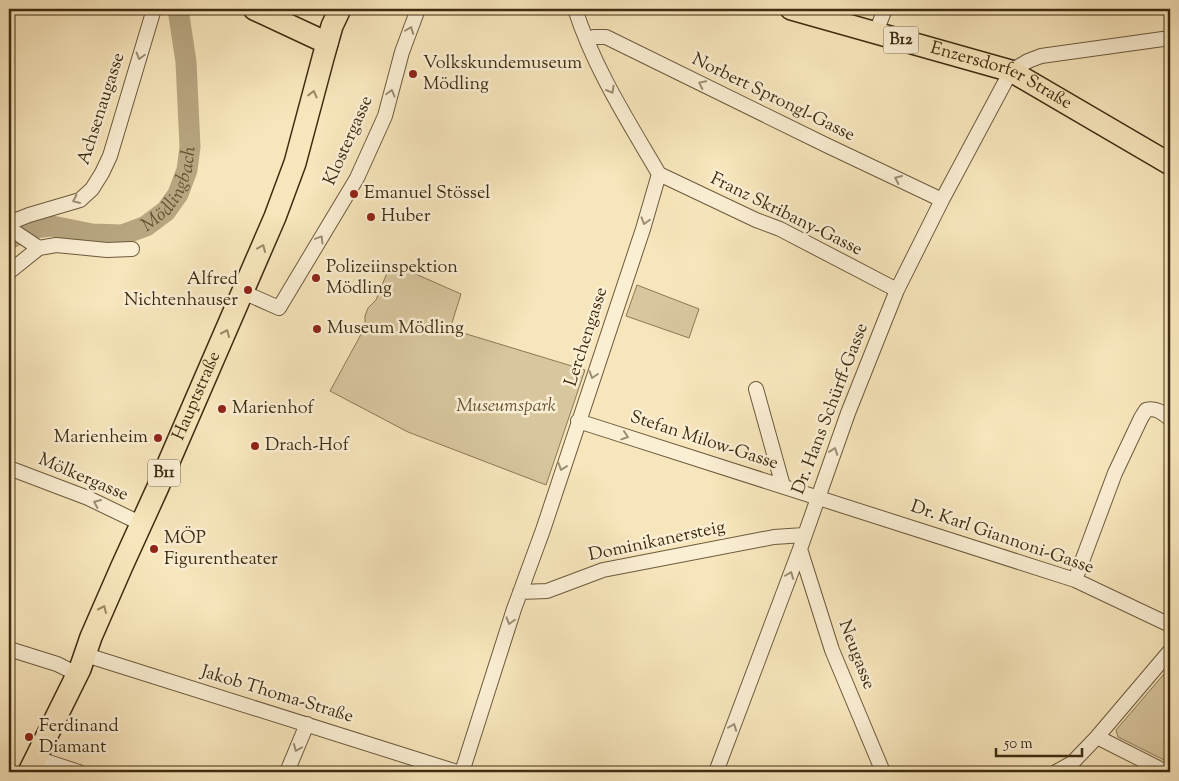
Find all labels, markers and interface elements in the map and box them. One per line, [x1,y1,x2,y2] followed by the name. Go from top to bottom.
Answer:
[404,26,414,35] one-way arrow
[884,26,918,54] road number: B12
[927,36,1077,117] street label: Enzersdorfer Straße
[687,47,859,149] street label: Norbert Sprongl-Gasse
[72,50,132,168] street label: Achsenaugasse
[135,51,145,59] one-way arrow
[423,51,582,98] place label: Volkskundemuseum Mödling
[407,68,419,80] marker: Volkskundemuseum Mödling
[698,80,707,90] one-way arrow
[605,85,615,94] one-way arrow
[307,89,318,98] one-way arrow
[385,90,395,98] one-way arrow
[318,92,380,190] street label: Klostergasse
[135,144,204,239] water label: Mödlingbach
[705,167,867,263] street label: Franz Skribany-Gasse
[894,175,903,186] one-way arrow
[364,181,490,207] place label: Emanuel Stössel
[348,188,360,200] marker: Emanuel Stössel
[72,194,81,205] one-way arrow
[381,204,431,230] place label: Huber
[365,211,377,223] marker: Huber
[641,217,651,225] one-way arrow
[313,235,323,244] one-way arrow
[256,244,267,253] one-way arrow
[326,255,458,302] place label: Polizeiinspektion Mödling
[124,267,238,314] place label: Alfred Nichtenhauser
[310,272,322,284] marker: Polizeiinspektion Mödling
[242,284,254,296] marker: Alfred Nichtenhauser
[559,284,615,390] street label: Lerchengasse
[327,316,464,342] place label: Museum Mödling
[786,319,876,499] street label: Dr. Hans Schürff-Gasse
[311,323,323,335] marker: Museum Mödling
[219,329,230,338] one-way arrow
[167,348,228,445] street label: Hauptstraße
[589,370,599,379] one-way arrow
[456,394,556,420] park label: Museumspark
[232,396,315,422] place label: Marienhof
[216,403,228,415] marker: Marienhof
[626,405,782,477] street label: Stefan Milow-Gasse
[54,425,148,451] place label: Marienheim
[620,430,629,440] one-way arrow
[152,432,164,444] marker: Marienheim
[265,433,350,459] place label: Drach-Hof
[249,440,261,452] marker: Drach-Hof
[34,447,132,509] street label: Mölkergasse
[828,447,838,456] one-way arrow
[148,459,180,486] road number: B11
[558,463,568,471] one-way arrow
[907,494,1097,582] street label: Dr. Karl Giannoni-Gasse
[94,499,103,509] one-way arrow
[586,515,728,569] street label: Dominikanersteig
[164,526,278,573] place label: MÖP Figurentheater
[148,543,160,555] marker: MÖP Figurentheater
[784,571,794,579] one-way arrow
[97,605,108,614] one-way arrow
[831,616,881,694] street label: Neugasse
[506,617,516,625] one-way arrow
[197,659,356,731] street label: Jakob Thoma-Straße
[39,714,119,761] place label: Ferdinand Diamant
[727,723,737,731] one-way arrow
[996,726,1083,758] scale bar
[23,731,35,743] marker: Ferdinand Diamant
[1003,734,1033,755] text: 50 m
[293,743,303,752] one-way arrow

